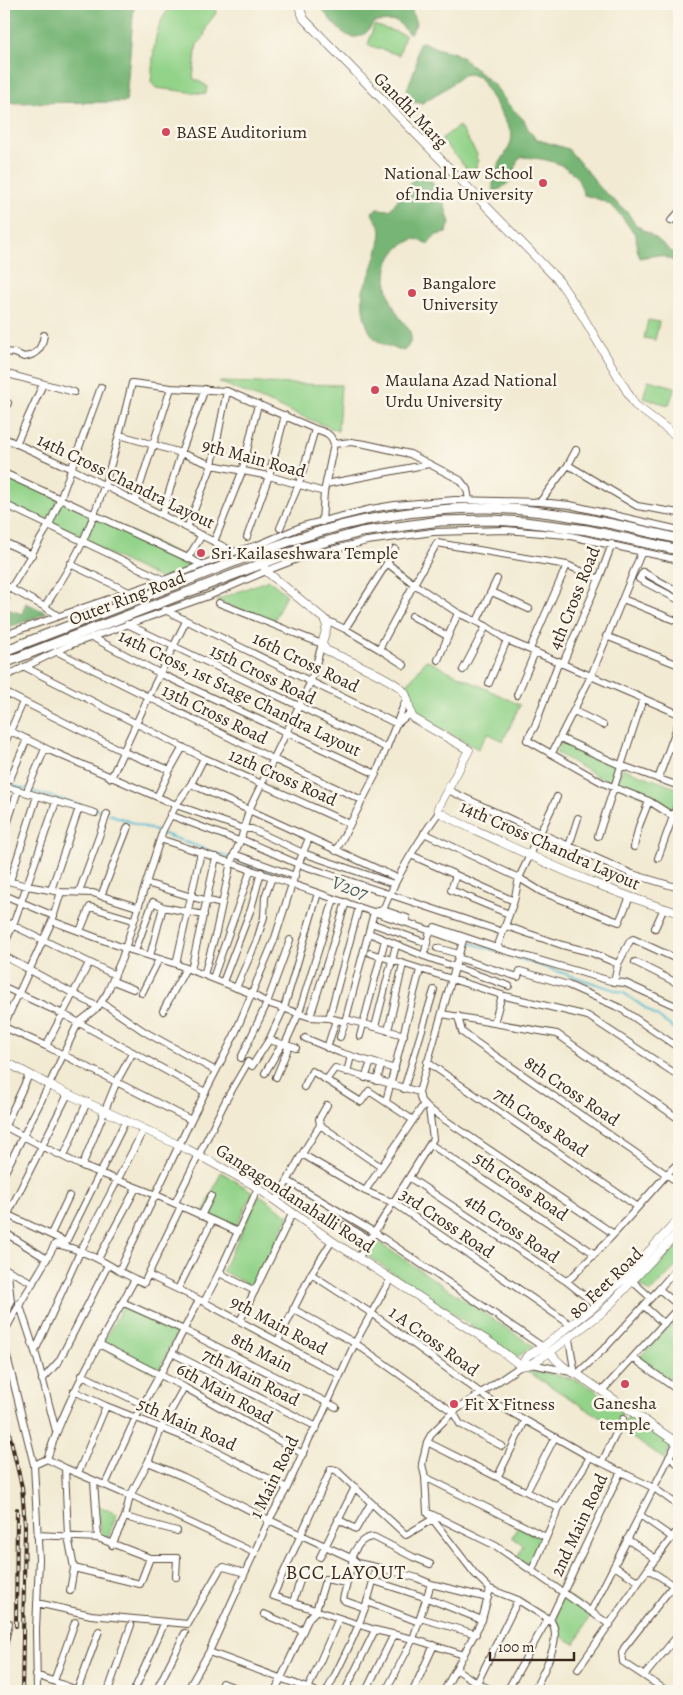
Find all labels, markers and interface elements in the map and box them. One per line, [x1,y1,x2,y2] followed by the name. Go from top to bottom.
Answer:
[369,67,453,153] street label: Gandhi Marg
[176,120,307,144] place label: BASE Auditorium
[160,126,172,138] marker: BASE Auditorium
[384,161,534,206] place label: National Law School of India University
[537,177,549,189] marker: National Law School of India University
[422,271,499,316] place label: Bangalore University
[406,287,418,299] marker: Bangalore University
[385,368,557,413] place label: Maulana Azad National Urdu University
[369,384,381,396] marker: Maulana Azad National Urdu University
[33,427,219,535] street label: 14th Cross Chandra Layout
[199,433,309,483] street label: 9th Main Road
[211,541,398,565] place label: Sri Kailaseshwara Temple
[542,542,606,653] street label: 4th Cross Road
[195,547,207,559] marker: Sri Kailaseshwara Temple
[66,565,189,631] street label: Outer Ring Road
[115,624,365,762] street label: 14th Cross, 1st Stage Chandra Layout
[249,626,364,698] street label: 16th Cross Road
[206,638,320,710] street label: 15th Cross Road
[158,678,272,750] street label: 13th Cross Road
[225,742,341,812] street label: 12th Cross Road
[456,794,644,896] street label: 14th Cross Chandra Layout
[328,869,373,907] water label: V207
[520,1050,625,1132] street label: 8th Cross Road
[489,1082,593,1163] street label: 7th Cross Road
[211,1138,379,1258] street label: Gangagondanahalli Road
[469,1146,573,1227] street label: 5th Cross Road
[395,1182,499,1264] street label: 3rd Cross Road
[460,1187,564,1269] street label: 4th Cross Road
[564,1242,648,1324] street label: 80 Feet Road
[226,1289,332,1361] street label: 9th Main Road
[384,1300,484,1382] street label: 1 A Cross Road
[227,1326,297,1378] street label: 8th Main
[198,1342,304,1412] street label: 7th Main Road
[172,1357,278,1430] street label: 6th Main Road
[619,1378,631,1390] marker: Ganesha temple
[134,1391,241,1457] street label: 5th Main Road
[593,1391,657,1436] place label: Ganesha temple
[464,1392,555,1416] place label: Fit X Fitness
[448,1398,460,1410] marker: Fit X Fitness
[244,1431,304,1522] street label: 1 Main Road
[545,1469,613,1580] street label: 2nd Main Road
[286,1559,406,1586] district label: BCC LAYOUT
[490,1630,574,1662] scale bar
[498,1637,535,1657] text: 100 m

